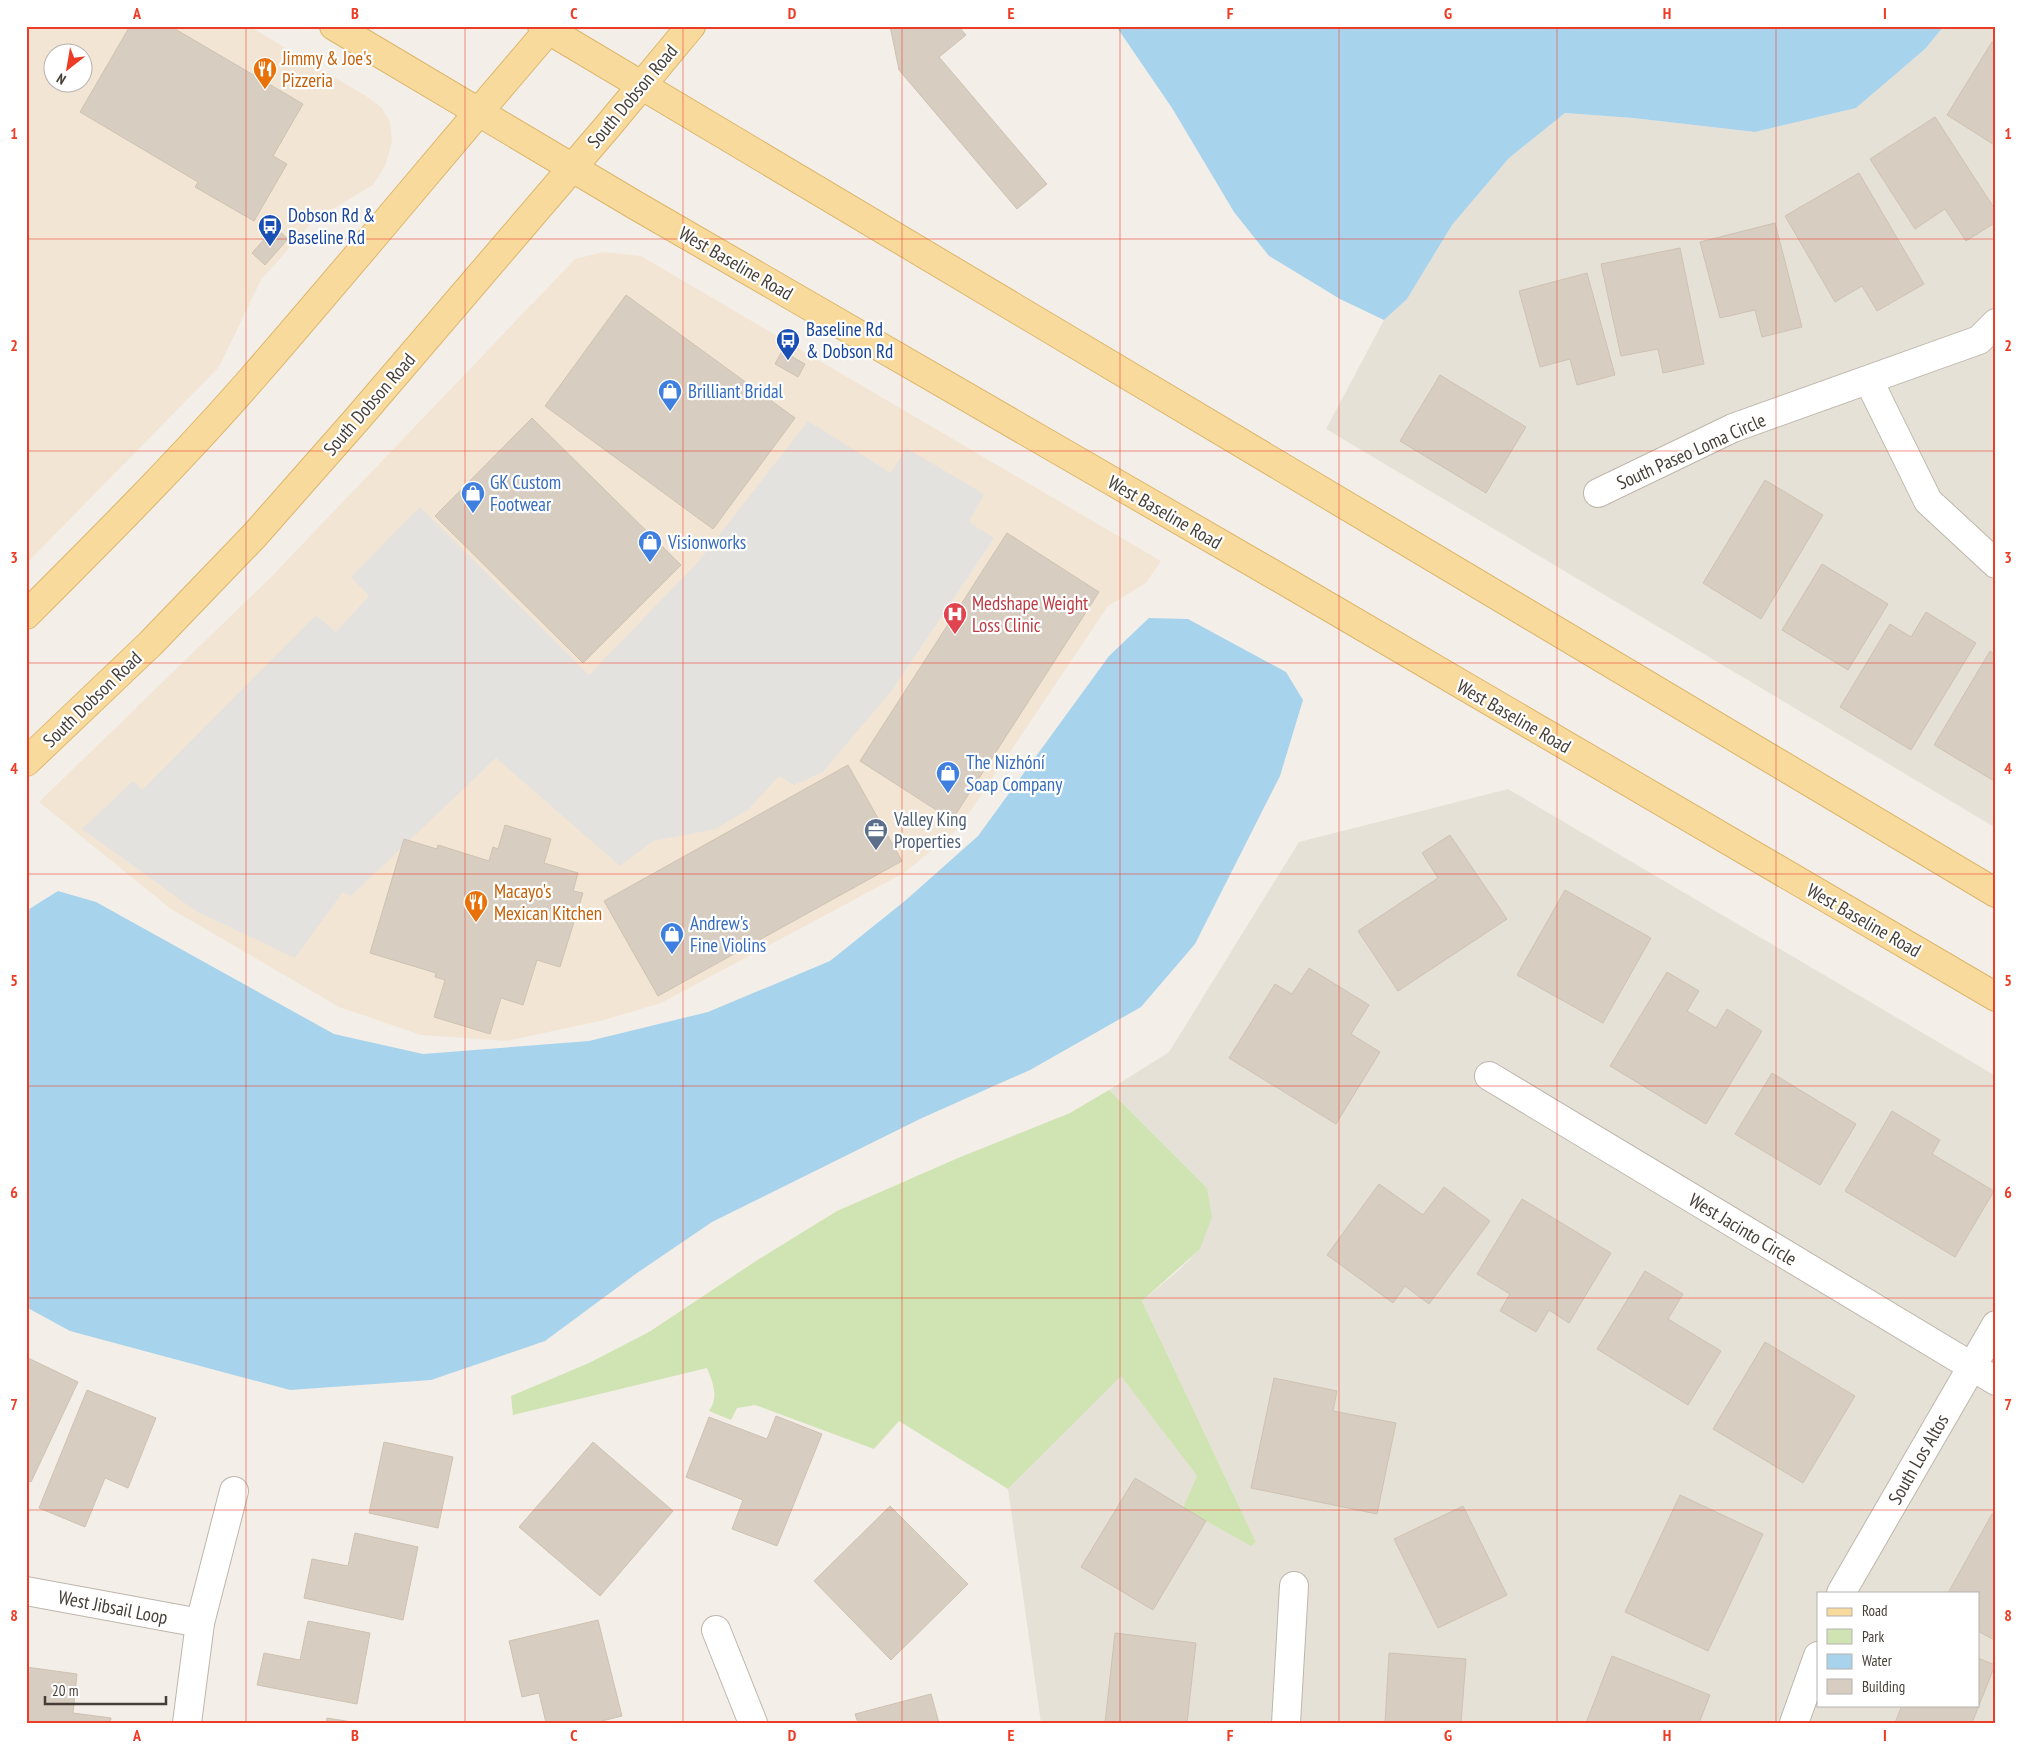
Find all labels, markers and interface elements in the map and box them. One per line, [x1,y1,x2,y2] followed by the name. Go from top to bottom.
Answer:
[132,3,142,23] text: A
[351,3,359,23] text: B
[570,3,578,23] text: C
[788,3,797,23] text: D
[1008,3,1015,23] text: E
[1227,3,1234,23] text: F
[1444,3,1452,23] text: G
[1663,3,1671,23] text: H
[1883,3,1887,23] text: I
[582,39,682,153] street label: South Dobson Road
[42,42,92,92] north arrow
[281,46,372,92] place label: Jimmy & Joe's Pizzeria
[252,56,278,90] restaurant icon: Jimmy & Joe's Pizzeria
[53,69,69,89] text: N
[10,123,18,143] text: 1
[2004,123,2012,143] text: 1
[288,203,375,249] place label: Dobson Rd & Baseline Rd
[257,213,283,247] bus stop icon: Dobson Rd & Baseline Rd
[675,221,797,305] street label: West Baseline Road
[806,317,893,363] place label: Baseline Rd & Dobson Rd
[775,327,801,361] bus stop icon: Baseline Rd & Dobson Rd
[10,335,18,355] text: 2
[2004,335,2012,355] text: 2
[318,348,420,460] street label: South Dobson Road
[657,378,683,412] shop icon: Brilliant Bridal
[688,379,784,403] place label: Brilliant Bridal
[1613,407,1769,495] street label: South Paseo Loma Circle
[490,470,561,516] place label: GK Custom Footwear
[1104,470,1226,554] street label: West Baseline Road
[460,480,486,514] shop icon: GK Custom Footwear
[637,529,663,563] shop icon: Visionworks
[667,530,746,554] place label: Visionworks
[10,547,18,567] text: 3
[2004,547,2012,567] text: 3
[972,591,1089,637] place label: Medshape Weight Loss Clinic
[942,601,968,635] hospital icon: Medshape Weight Loss Clinic
[38,646,146,752] street label: South Dobson Road
[1453,674,1575,758] street label: West Baseline Road
[966,750,1063,796] place label: The Nizhóní Soap Company
[10,758,18,778] text: 4
[2004,758,2012,778] text: 4
[935,760,961,794] shop icon: The Nizhóní Soap Company
[893,807,967,853] place label: Valley King Properties
[863,817,889,851] office icon: Valley King Properties
[1803,878,1925,962] street label: West Baseline Road
[494,879,602,925] place label: Macayo's Mexican Kitchen
[463,889,489,923] restaurant icon: Macayo's Mexican Kitchen
[690,911,766,957] place label: Andrew's Fine Violins
[659,921,685,955] shop icon: Andrew's Fine Violins
[10,970,18,990] text: 5
[2004,970,2012,990] text: 5
[10,1182,18,1202] text: 6
[2004,1182,2012,1202] text: 6
[1685,1187,1801,1271] street label: West Jacinto Circle
[10,1394,18,1414] text: 7
[2004,1394,2012,1414] text: 7
[1882,1409,1954,1509] street label: South Los Altos
[56,1585,170,1629] street label: West Jibsail Loop
[1817,1592,1980,1706] legend
[1862,1601,1888,1620] text: Road
[10,1605,18,1625] text: 8
[2004,1605,2012,1625] text: 8
[1862,1627,1884,1646] text: Park
[1862,1651,1893,1670] text: Water
[45,1674,166,1706] scale bar
[1862,1677,1905,1696] text: Building
[52,1681,78,1700] text: 20 m
[132,1725,142,1745] text: A
[351,1725,359,1745] text: B
[570,1725,578,1745] text: C
[788,1725,797,1745] text: D
[1008,1725,1015,1745] text: E
[1227,1725,1234,1745] text: F
[1444,1725,1452,1745] text: G
[1663,1725,1671,1745] text: H
[1883,1725,1887,1745] text: I

